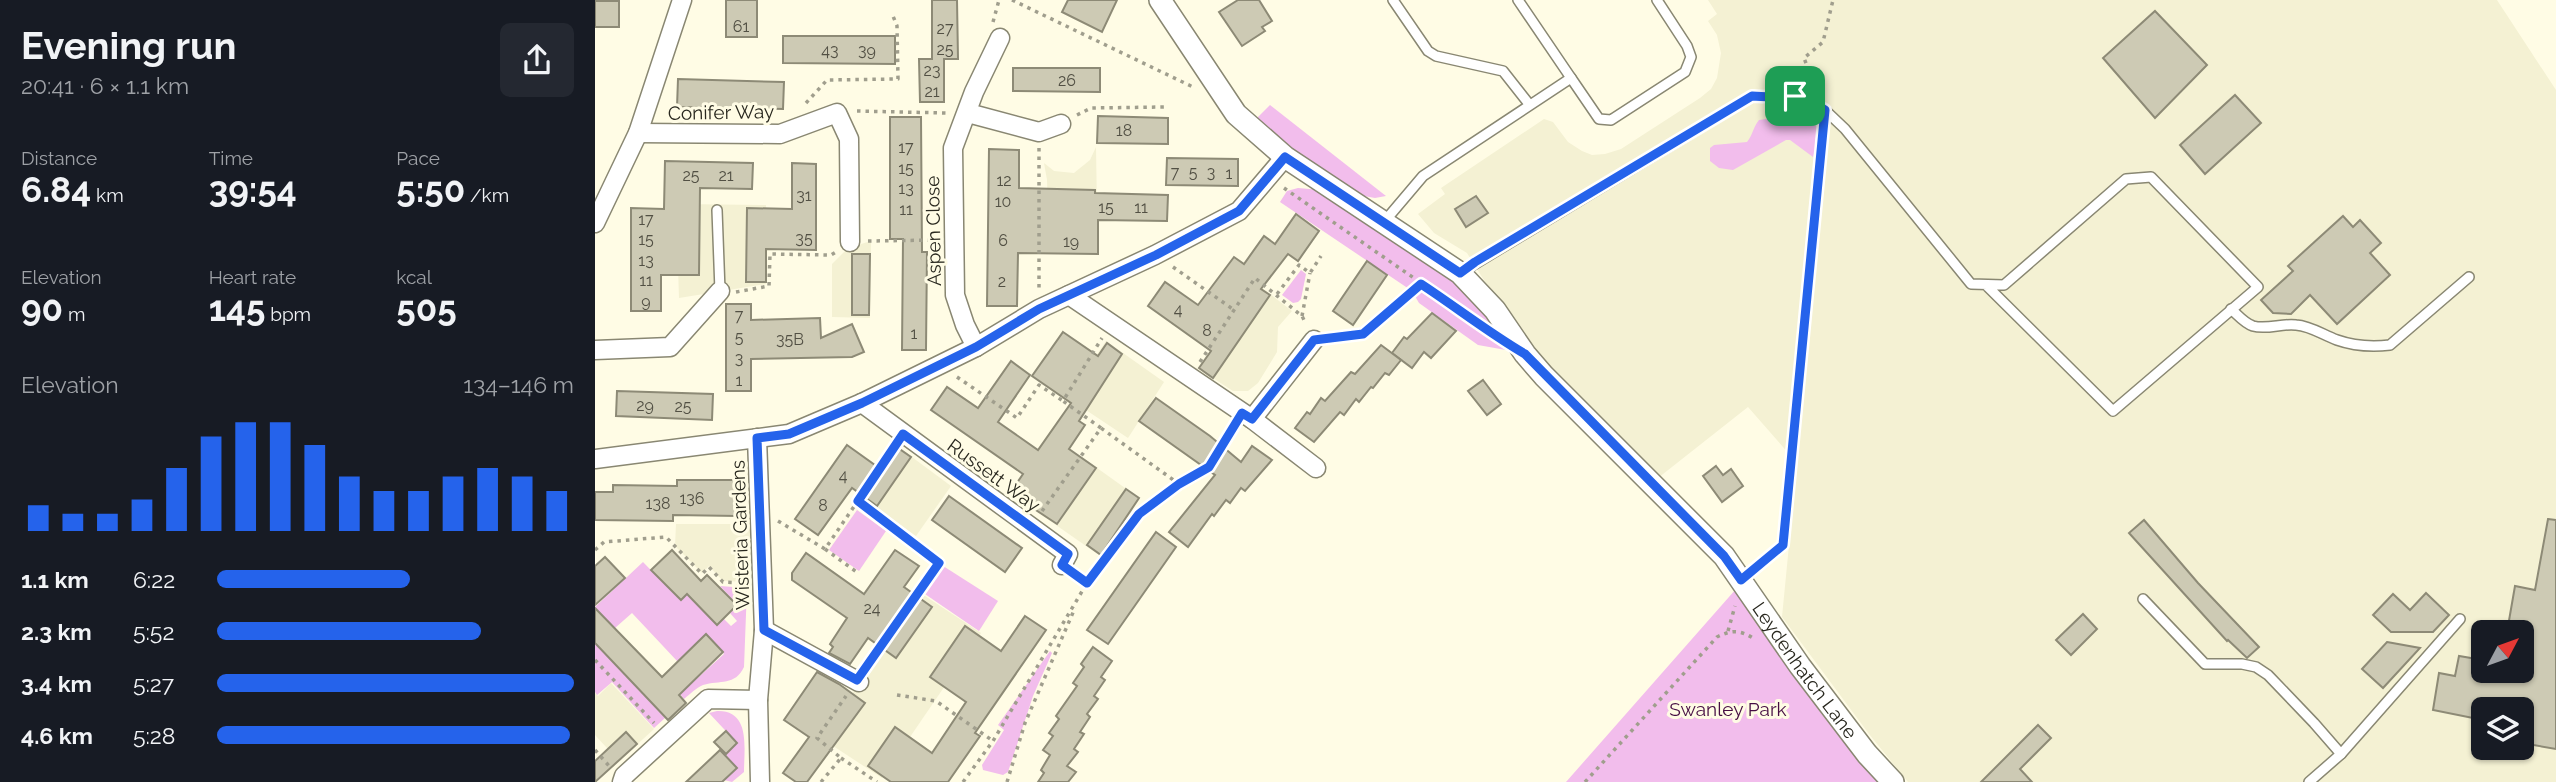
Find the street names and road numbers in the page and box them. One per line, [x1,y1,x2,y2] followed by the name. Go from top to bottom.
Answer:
[668,100,774,124] street label: Conifer Way
[921,176,945,286] street label: Aspen Close
[943,434,1045,516] street label: Russett Way
[726,460,754,610] street label: Wisteria Gardens
[1748,598,1862,743] street label: Leydenhatch Lane

